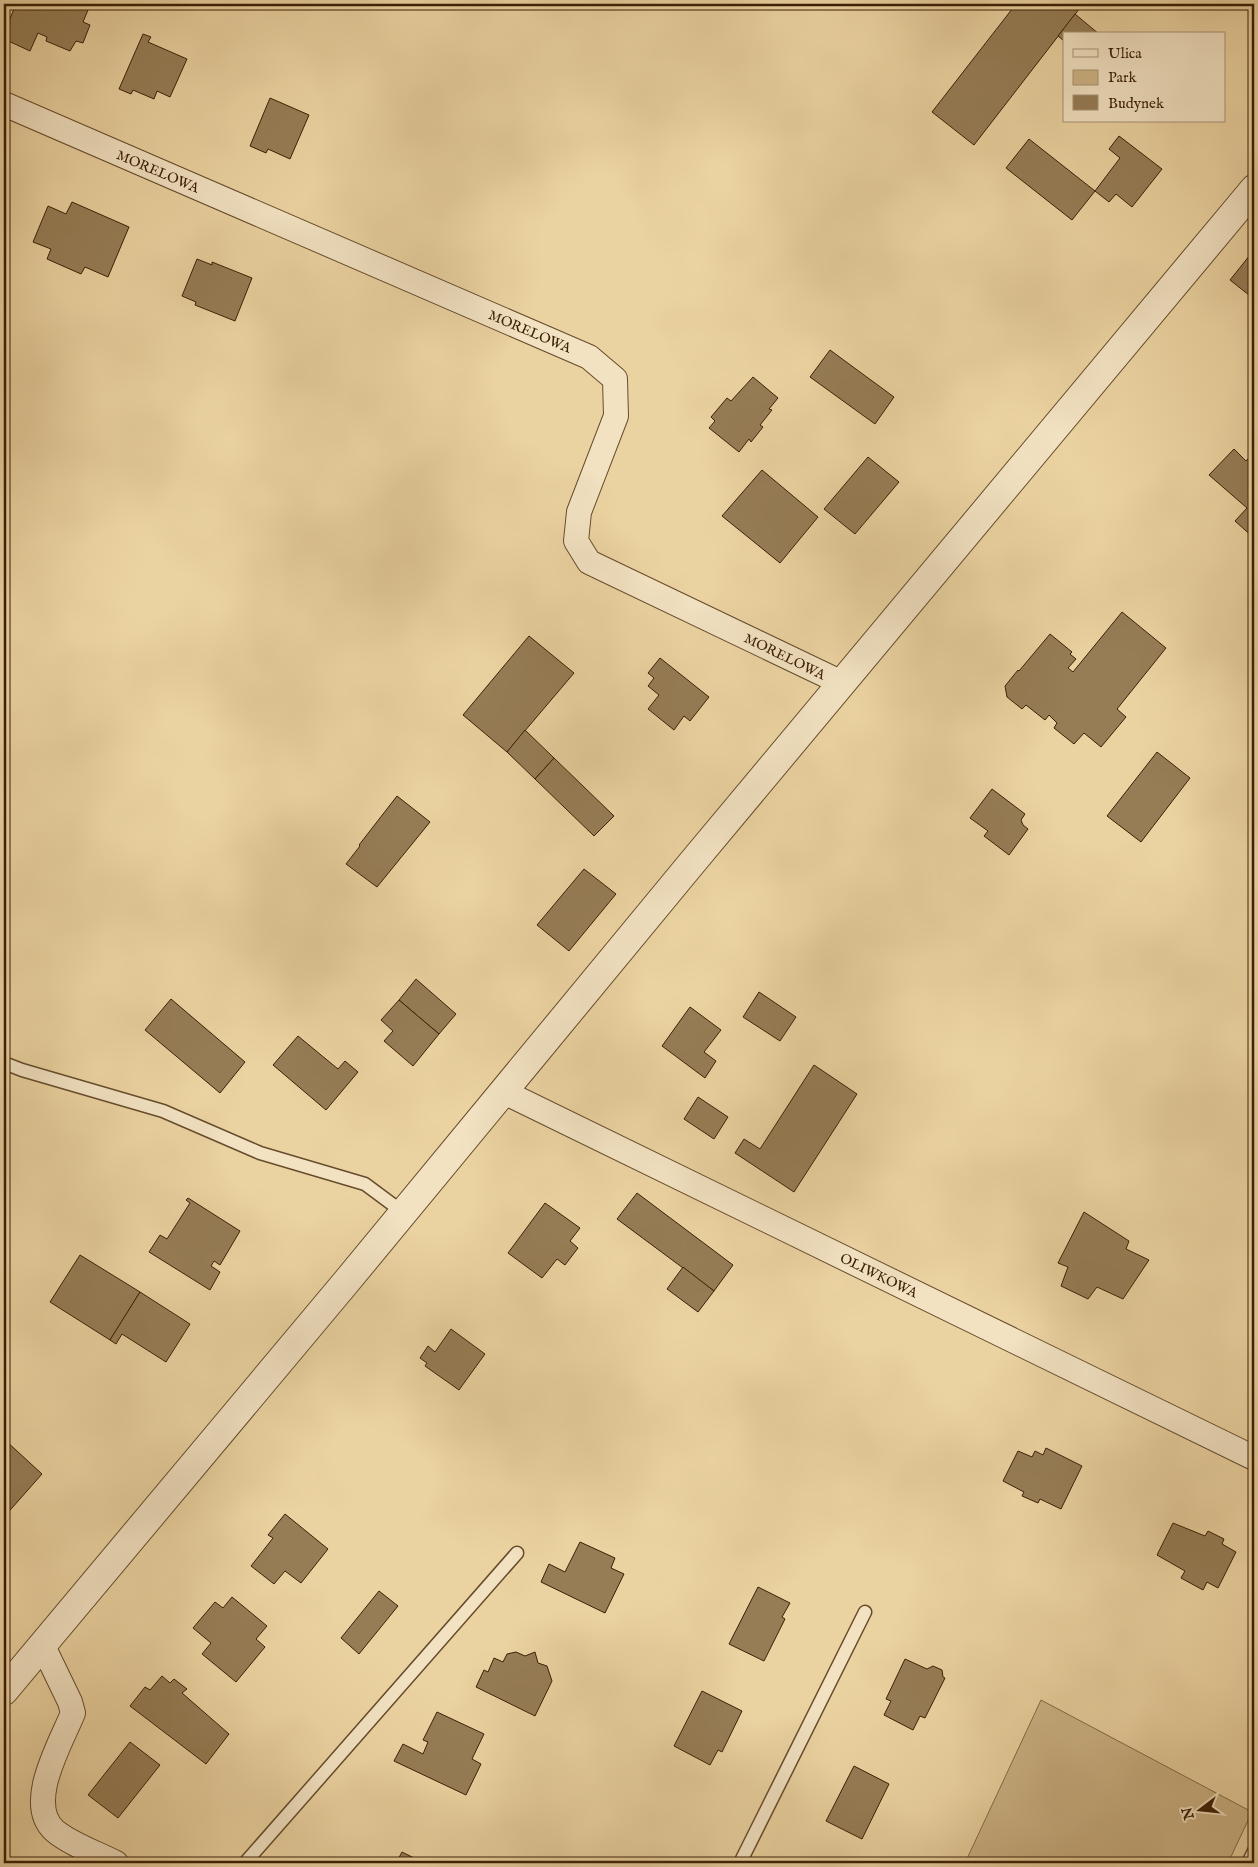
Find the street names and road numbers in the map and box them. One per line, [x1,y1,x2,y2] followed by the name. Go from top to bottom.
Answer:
[113,146,202,198] street label: MORELOWA
[485,306,574,358] street label: MORELOWA
[741,629,829,685] street label: MORELOWA
[837,1249,921,1303] street label: OLIWKOWA

